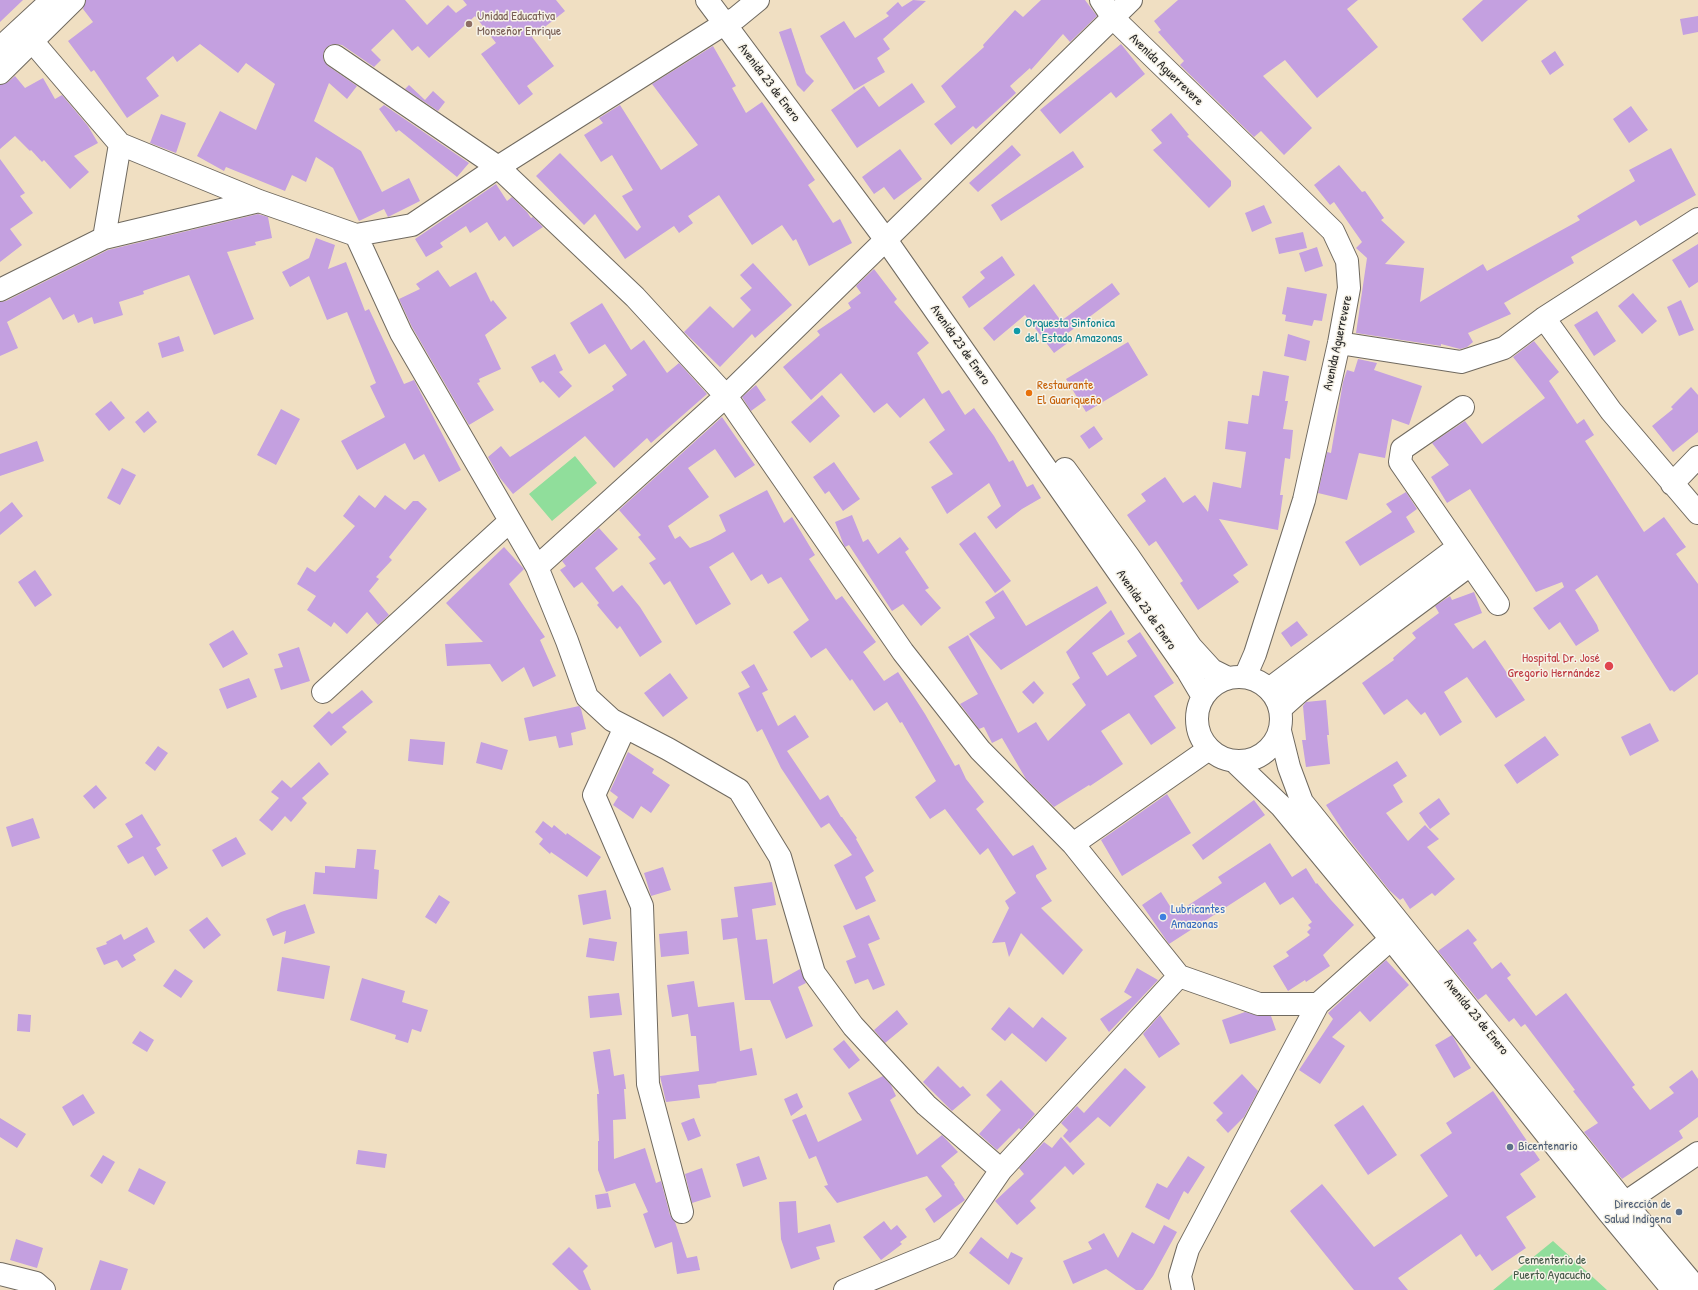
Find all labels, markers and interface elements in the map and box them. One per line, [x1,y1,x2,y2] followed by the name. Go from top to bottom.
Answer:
[477,9,561,40] place label: Unidad Educativa Monseñor Enrique
[464,19,474,29] marker: Unidad Educativa Monseñor Enrique
[1126,31,1206,109] street label: Avenida Aguerrevere
[735,41,803,125] street label: Avenida 23 de Enero
[1320,294,1356,392] street label: Avenida Aguerrevere
[927,302,993,388] street label: Avenida 23 de Enero
[1025,316,1122,347] place label: Orquesta Sinfonica del Estado Amazonas
[1012,326,1022,336] marker: Orquesta Sinfonica del Estado Amazonas
[1037,378,1101,409] place label: Restaurante El Guariqueño
[1024,388,1034,398] marker: Restaurante El Guariqueño
[1113,567,1179,653] street label: Avenida 23 de Enero
[1507,651,1600,682] place label: Hospital Dr. José Gregorio Hernández
[1603,660,1615,672] marker: Hospital Dr. José Gregorio Hernández
[1171,902,1225,933] place label: Lubricantes Amazonas
[1158,912,1168,922] marker: Lubricantes Amazonas
[1440,976,1512,1058] street label: Avenida 23 de Enero
[1518,1139,1577,1155] place label: Bicentenario
[1505,1142,1515,1152] marker: Bicentenario
[1604,1197,1671,1228] place label: Dirección de Salud Indígena
[1674,1207,1684,1217] marker: Dirección de Salud Indígena
[1513,1253,1591,1284] park label: Cementerio de Puerto Ayacucho

